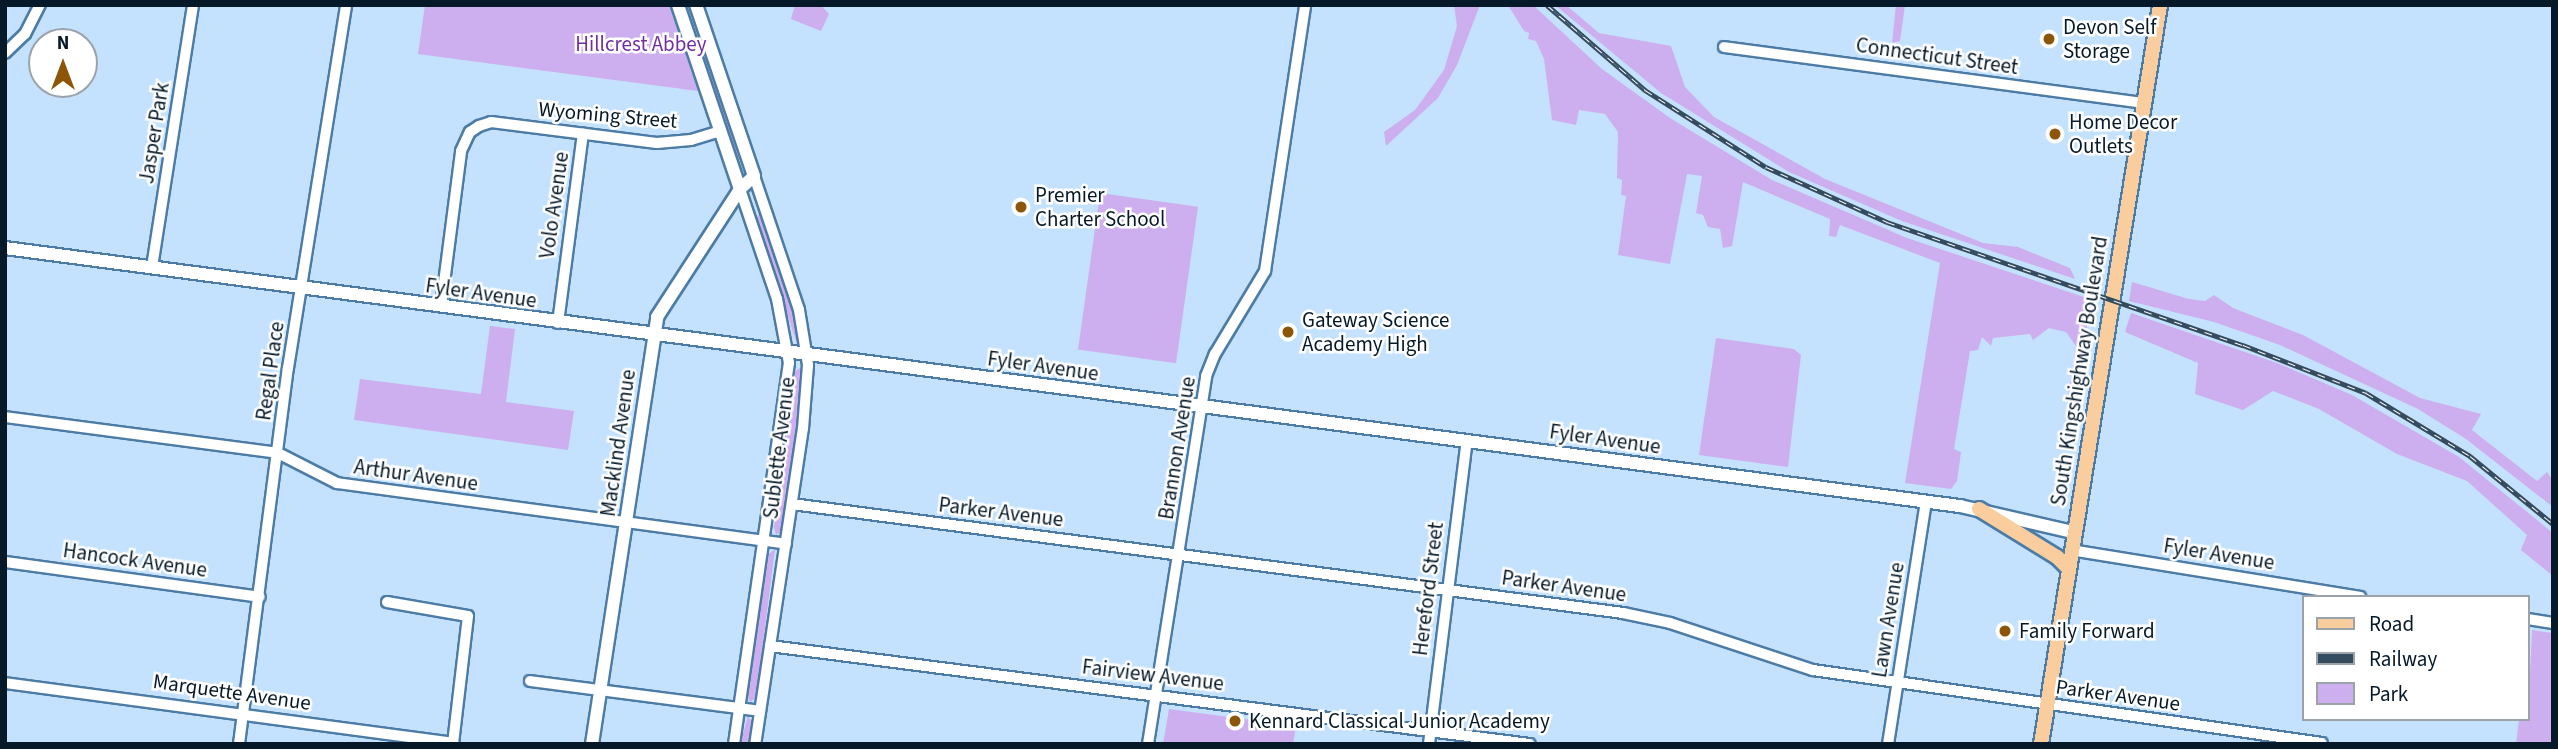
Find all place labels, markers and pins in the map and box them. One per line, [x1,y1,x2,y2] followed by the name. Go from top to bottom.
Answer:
[2063,14,2156,64] place label: Devon Self Storage
[2041,31,2057,47] marker: Devon Self Storage
[2069,109,2177,159] place label: Home Decor Outlets
[2047,126,2063,142] marker: Home Decor Outlets
[1035,182,1165,232] place label: Premier Charter School
[1013,199,1029,215] marker: Premier Charter School
[1302,307,1449,357] place label: Gateway Science Academy High
[1280,324,1296,340] marker: Gateway Science Academy High
[2019,618,2155,644] place label: Family Forward
[1997,623,2013,639] marker: Family Forward
[1249,708,1550,734] place label: Kennard Classical Junior Academy
[1227,713,1243,729] marker: Kennard Classical Junior Academy

